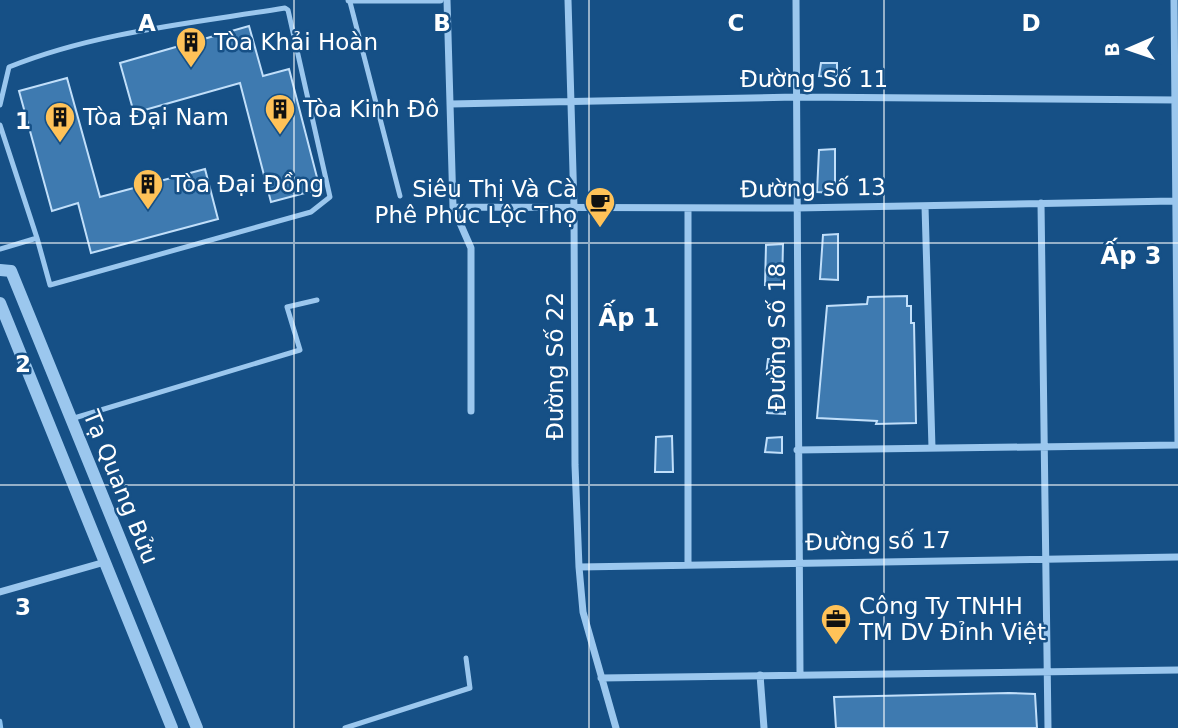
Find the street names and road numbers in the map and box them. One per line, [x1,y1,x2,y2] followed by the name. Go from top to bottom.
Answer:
[740,66,888,92] street label: Đường Số 11
[740,174,886,202] street label: Đường số 13
[764,263,790,411] street label: Đường Số 18
[542,292,568,440] street label: Đường Số 22
[78,405,164,568] street label: Tạ Quang Bửu
[805,527,951,555] street label: Đường số 17

